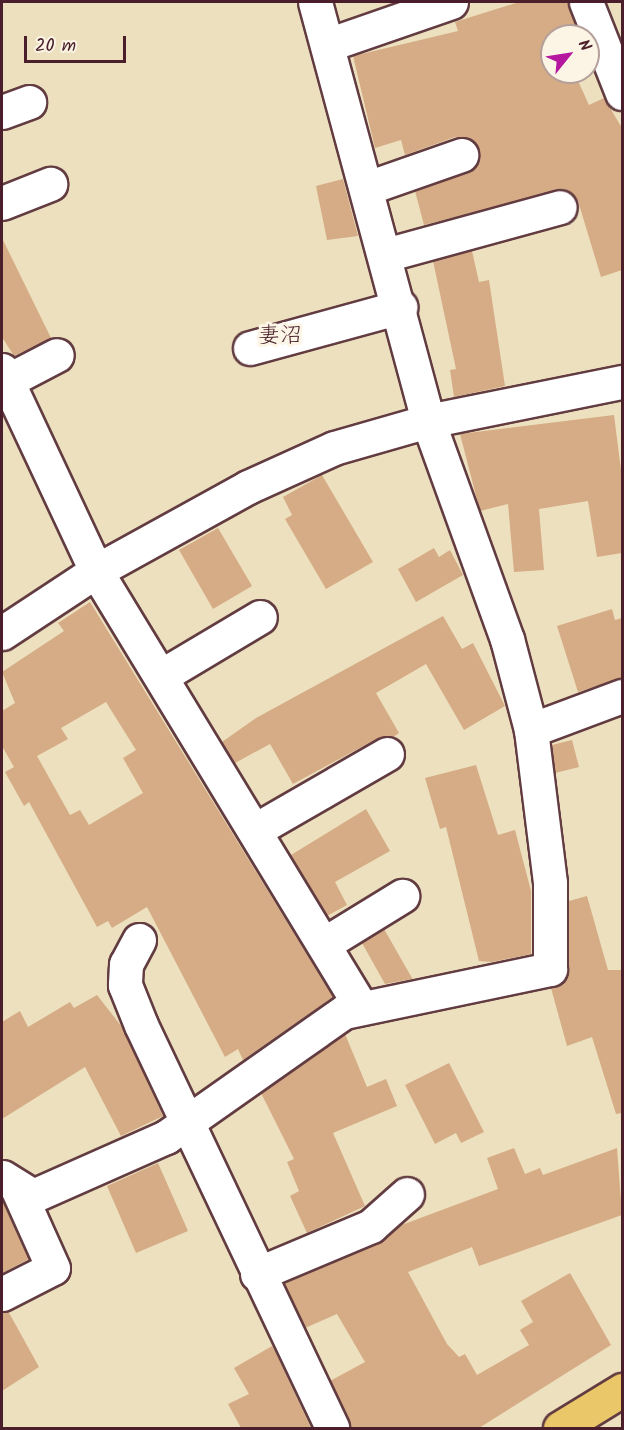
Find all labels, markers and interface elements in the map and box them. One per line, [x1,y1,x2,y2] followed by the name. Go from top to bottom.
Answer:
[27,24,129,62] scale bar
[540,24,600,84] north arrow
[35,32,76,61] text: 20 m
[571,35,598,56] text: N
[258,324,302,350] district label: 妻沼

